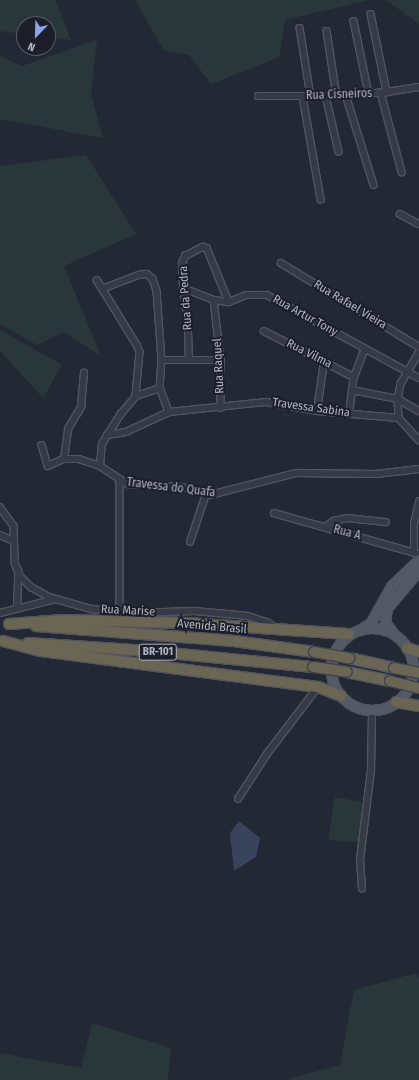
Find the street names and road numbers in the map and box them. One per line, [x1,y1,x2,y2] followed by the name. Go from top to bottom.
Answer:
[306,87,372,103] street label: Rua Cisneiros
[177,265,195,331] street label: Rua da Pedra
[311,278,389,332] street label: Rua Rafael Vieira
[270,292,340,340] street label: Rua Artur Tony
[284,336,334,372] street label: Rua Vilma
[210,338,228,394] street label: Rua Raquel
[271,395,351,421] street label: Travessa Sabina
[126,475,216,501] street label: Travessa do Quafa
[332,522,362,544] street label: Rua A
[101,602,155,620] street label: Rua Marise
[177,617,247,637] street label: Avenida Brasil
[138,643,178,661] road number: BR-101

